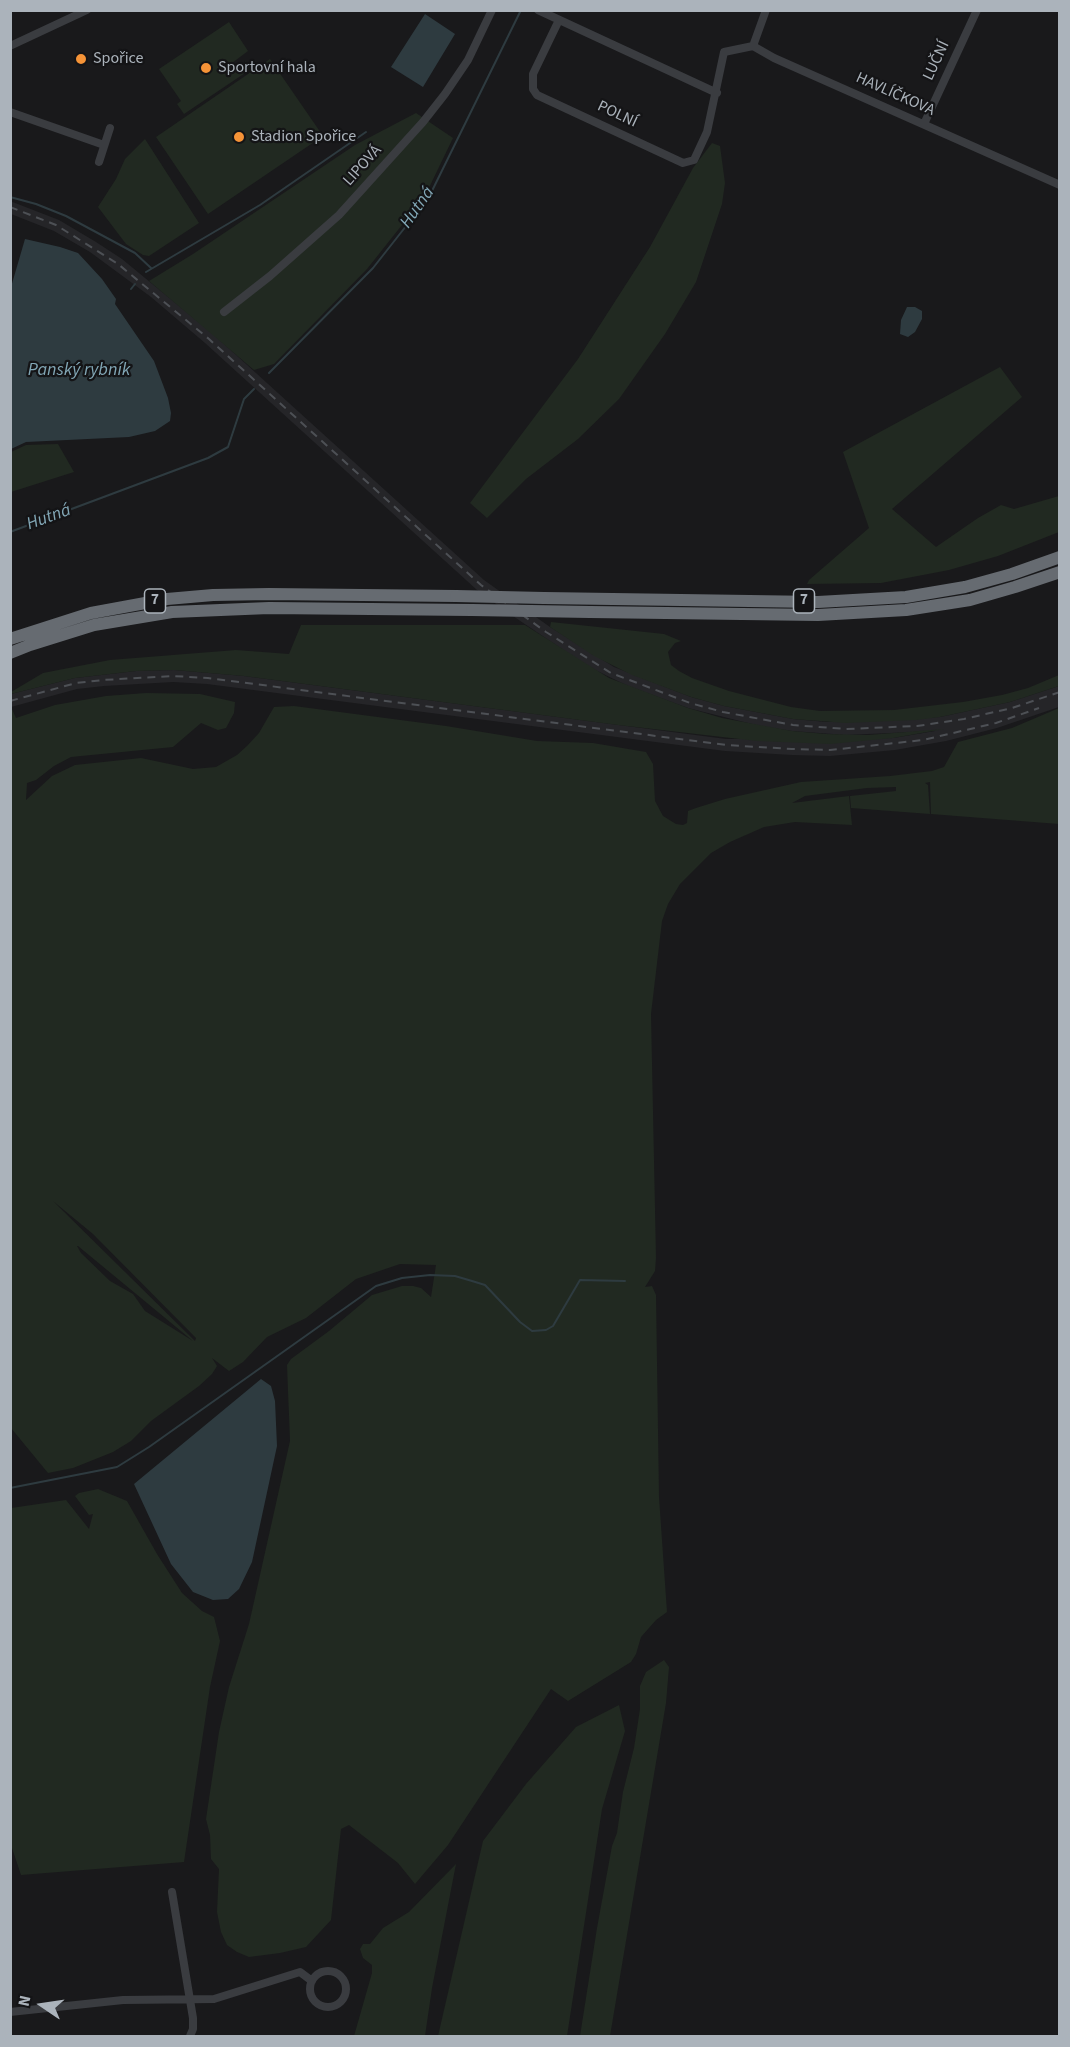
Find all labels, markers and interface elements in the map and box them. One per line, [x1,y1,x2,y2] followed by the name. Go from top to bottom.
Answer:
[920,38,954,84] street label: LUČNÍ
[93,49,143,69] place label: Spořice
[74,52,88,66] marker: Spořice
[218,58,316,78] place label: Sportovní hala
[199,61,213,75] marker: Sportovní hala
[853,69,937,121] street label: HAVLÍČKOVA
[594,97,640,133] street label: POLNÍ
[251,127,356,147] place label: Stadion Spořice
[232,130,246,144] marker: Stadion Spořice
[340,142,386,190] street label: LIPOVÁ
[396,183,440,233] water label: Hutná
[28,360,130,382] water label: Panský rybník
[24,500,74,536] water label: Hutná
[144,589,166,613] road number: 7
[794,589,814,613] road number: 7
[12,1975,72,2035] north arrow
[13,1993,36,2009] text: N

